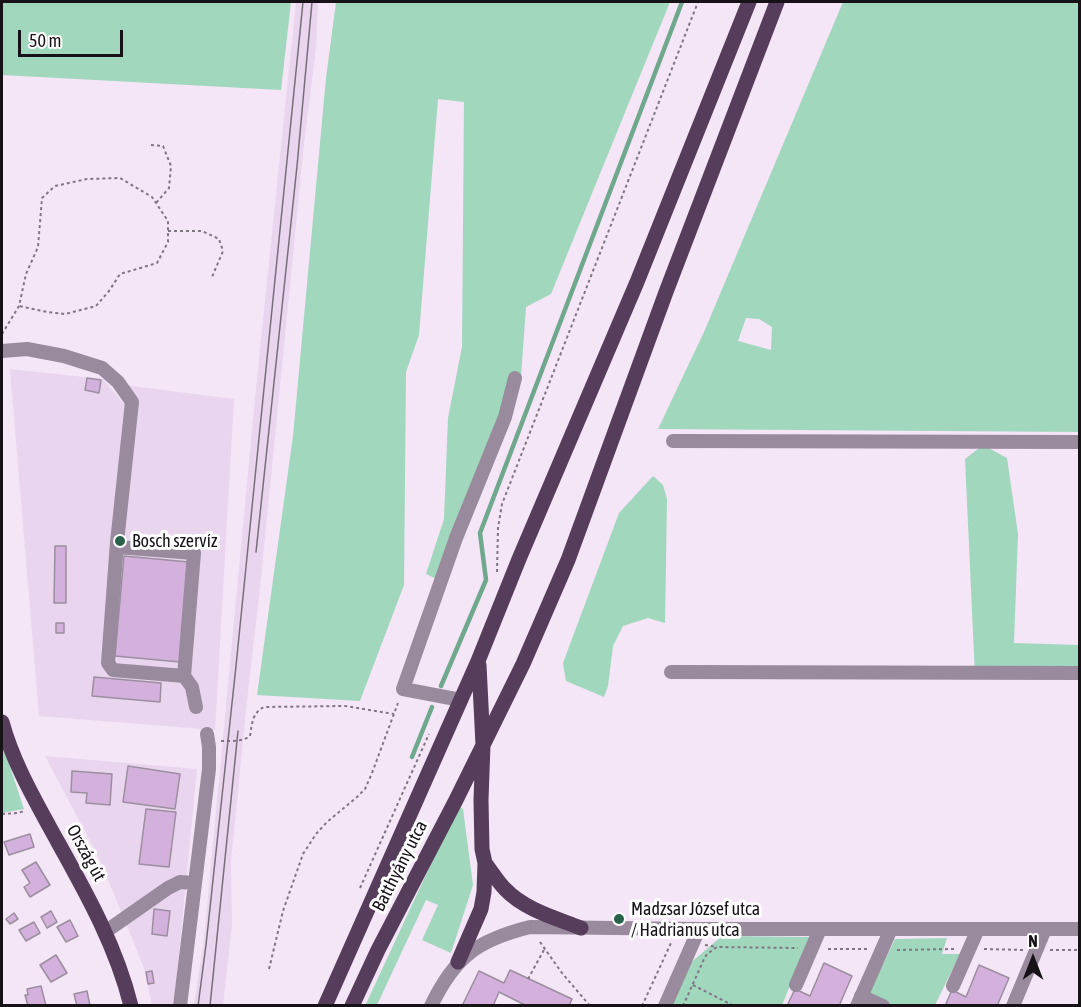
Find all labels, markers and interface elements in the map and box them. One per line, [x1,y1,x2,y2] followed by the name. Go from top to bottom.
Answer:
[21,18,126,56] scale bar
[29,30,61,51] text: 50 m
[132,530,217,552] place label: Bosch szervíz
[113,534,127,548] marker: Bosch szervíz
[368,817,432,915] street label: Batthyány utca
[62,821,110,885] street label: Ország út
[631,898,760,940] place label: Madzsar József utca / Hadrianus utca
[612,912,626,926] marker: Madzsar József utca / Hadrianus utca
[1003,929,1063,989] north arrow
[1028,932,1038,950] text: N

